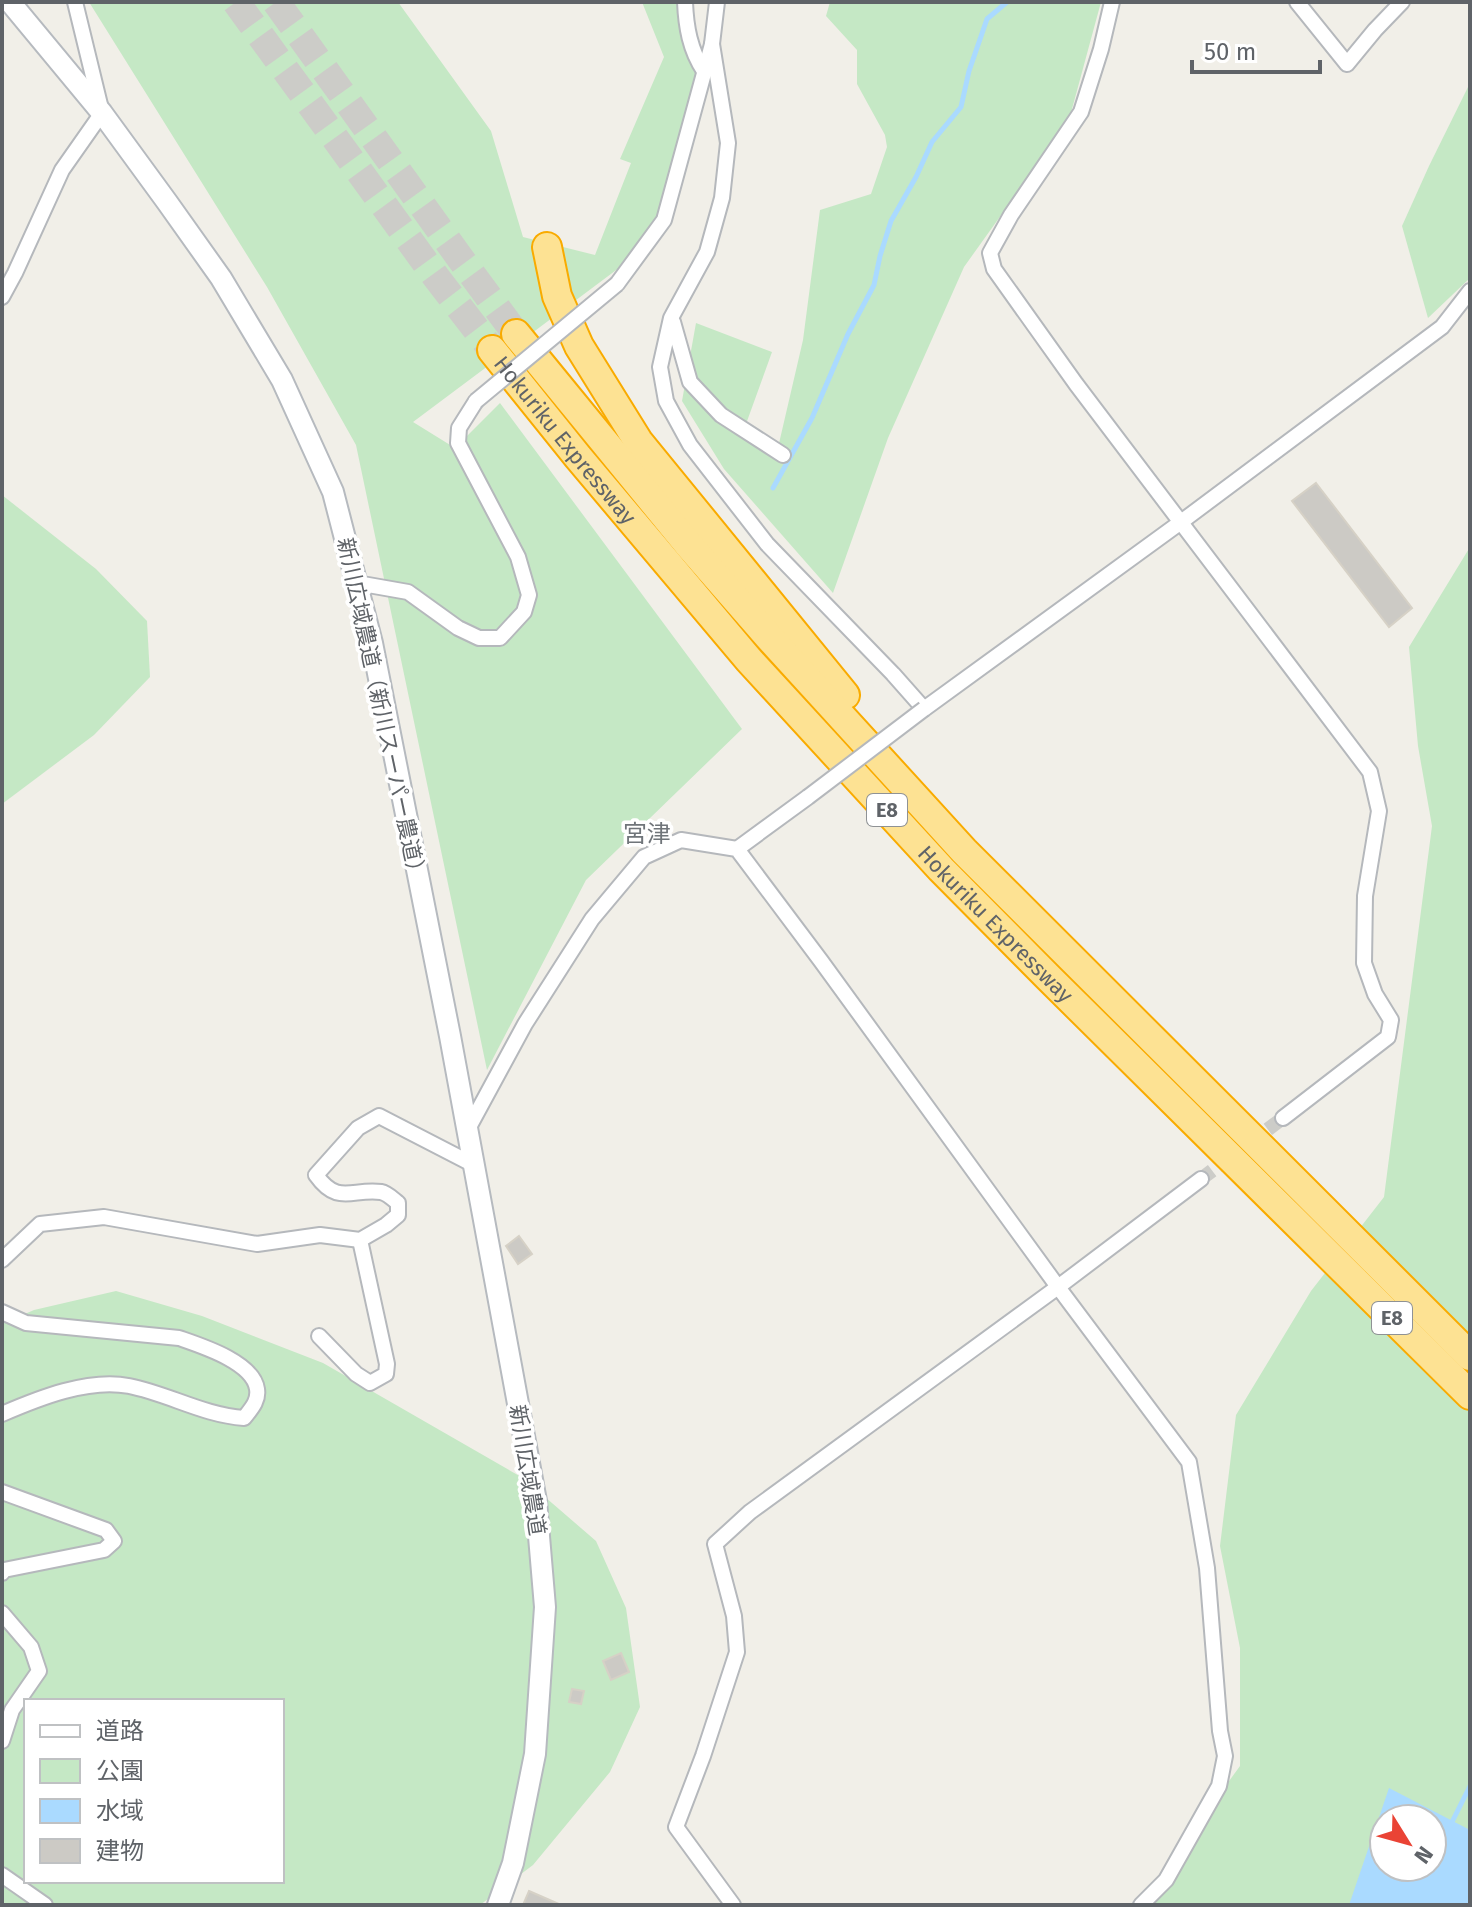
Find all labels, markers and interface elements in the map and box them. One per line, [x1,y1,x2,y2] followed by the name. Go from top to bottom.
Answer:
[1192,24,1320,74] scale bar
[1204,38,1256,66] text: 50 m
[488,351,642,530] street label: Hokuriku Expressway
[332,535,431,885] street label: 新川広域農道（新川スーパー農道）
[867,794,907,826] road number: E8
[623,820,671,848] district label: 宮津
[912,840,1079,1008] street label: Hokuriku Expressway
[1372,1302,1412,1334] road number: E8
[504,1403,551,1537] street label: 新川広域農道
[24,1699,284,1883] legend
[96,1717,144,1745] text: 道路
[96,1757,144,1785] text: 公園
[96,1797,144,1825] text: 水域
[1368,1803,1448,1883] north arrow
[96,1837,144,1865] text: 建物
[1408,1841,1439,1869] text: N

